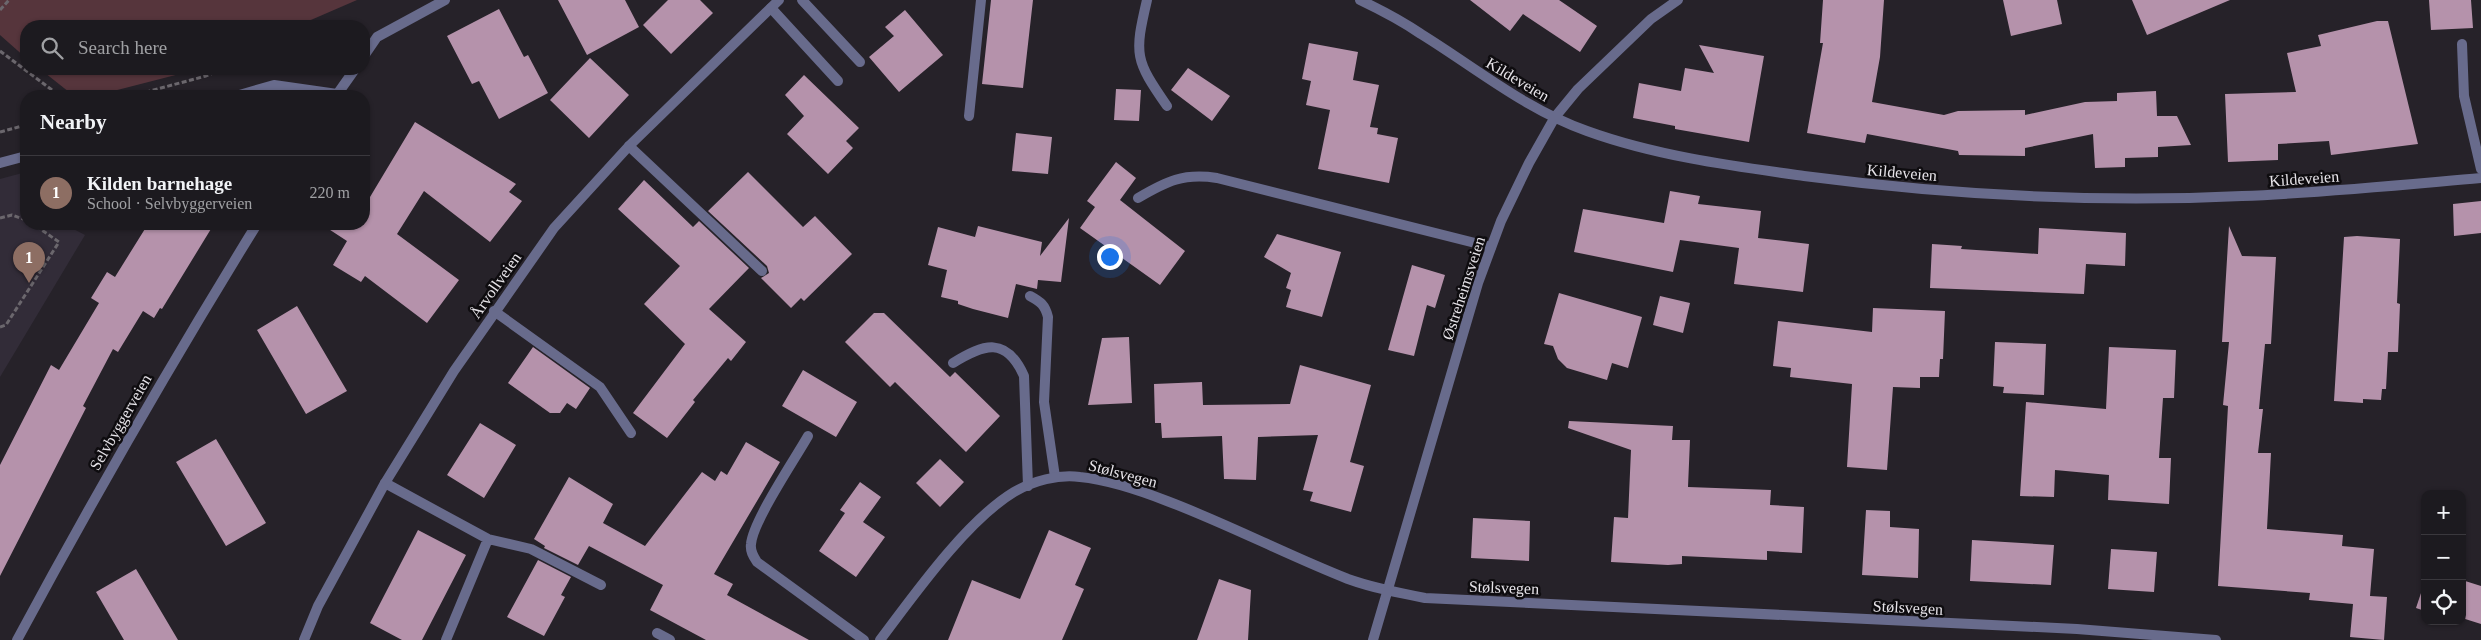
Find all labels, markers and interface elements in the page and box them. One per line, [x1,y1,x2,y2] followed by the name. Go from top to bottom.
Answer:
[20,20,370,75] search box
[38,34,66,62] icon: search
[78,37,167,58] text: Search here
[1483,54,1552,105] street label: Kildeveien
[40,110,107,134] text: Nearby
[1866,161,1938,184] street label: Kildeveien
[2268,168,2340,189] street label: Kildeveien
[87,173,232,194] text: Kilden barnehage
[52,184,60,201] text: 1
[310,184,350,201] text: 220 m
[87,195,252,212] text: School · Selvbyggerveien
[1439,234,1488,342] street label: Østreheimsveien
[13,242,45,283] pin: 1
[1097,244,1123,270] your location
[467,249,524,321] street label: Årvollveien
[86,371,156,474] street label: Selvbyggerveien
[1086,456,1159,492] street label: Stølsvegen
[2421,490,2466,625] map controls
[2421,490,2466,535] button: +
[2421,535,2466,580] button: −
[1469,578,1539,598] street label: Stølsvegen
[2421,580,2466,625] button: locate
[1872,597,1943,619] street label: Stølsvegen

